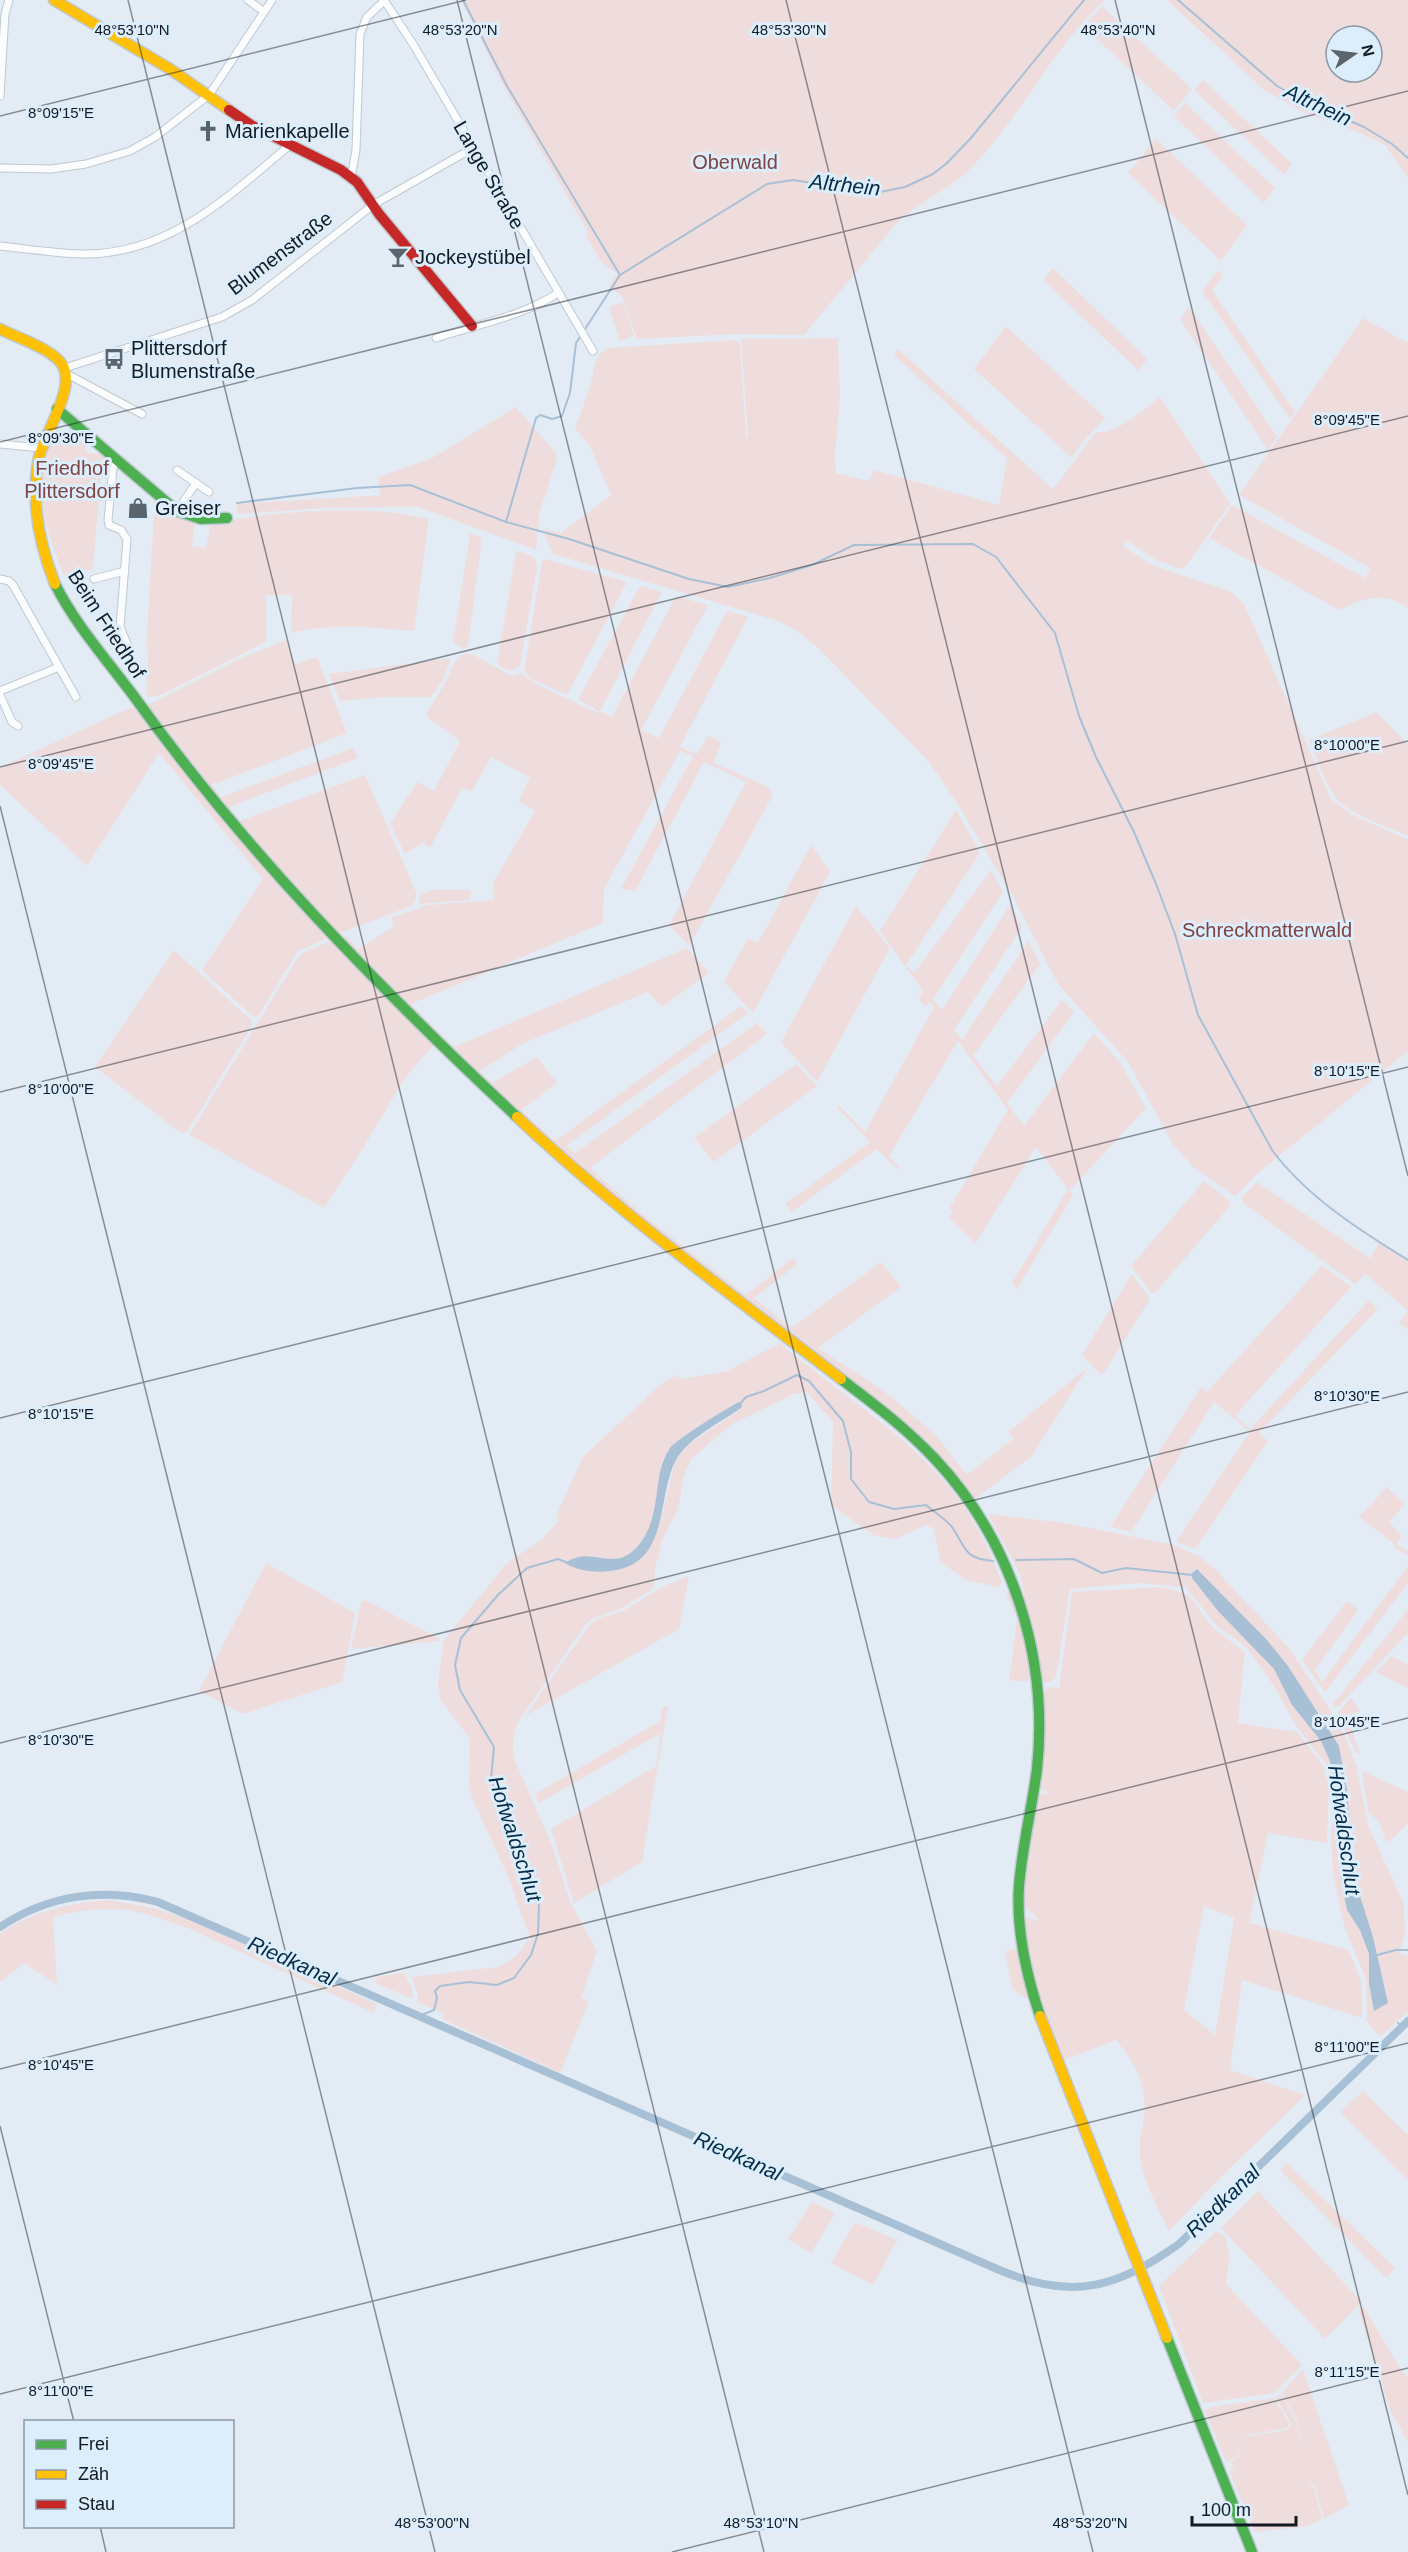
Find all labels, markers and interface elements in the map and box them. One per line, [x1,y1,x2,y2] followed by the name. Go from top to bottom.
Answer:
[94,21,170,38] text: 48°53'10"N
[422,21,498,38] text: 48°53'20"N
[751,21,827,38] text: 48°53'30"N
[1080,21,1156,38] text: 48°53'40"N
[1324,24,1384,84] north arrow
[1358,43,1378,58] text: N
[1279,78,1355,130] water label: Altrhein
[28,104,94,121] text: 8°09'15"E
[449,117,529,233] street label: Lange Straße
[196,119,220,143] church icon: Marienkapelle
[225,120,350,142] place label: Marienkapelle
[692,151,778,173] park label: Oberwald
[806,169,882,200] water label: Altrhein
[224,207,336,299] street label: Blumenstraße
[386,245,410,269] bar icon: Jockeystübel
[415,246,531,268] place label: Jockeystübel
[131,337,256,382] place label: Plittersdorf Blumenstraße
[102,347,126,371] bus stop icon: Plittersdorf Blumenstraße
[1314,411,1380,428] text: 8°09'45"E
[28,429,94,446] text: 8°09'30"E
[24,457,120,502] park label: Friedhof Plittersdorf
[126,496,150,520] shop icon: Greiser
[155,497,221,519] place label: Greiser
[64,566,150,683] street label: Beim Friedhof
[1314,736,1380,753] text: 8°10'00"E
[28,755,94,772] text: 8°09'45"E
[1182,919,1352,941] park label: Schreckmatterwald
[1314,1062,1380,1079] text: 8°10'15"E
[28,1080,94,1097] text: 8°10'00"E
[1314,1387,1380,1404] text: 8°10'30"E
[28,1405,94,1422] text: 8°10'15"E
[1314,1713,1380,1730] text: 8°10'45"E
[28,1731,94,1748] text: 8°10'30"E
[1324,1764,1365,1897] water label: Hofwaldschlut
[484,1773,547,1906] water label: Hofwaldschlut
[245,1931,341,1991] water label: Riedkanal
[1315,2038,1379,2055] text: 8°11'00"E
[28,2056,94,2073] text: 8°10'45"E
[691,2126,787,2186] water label: Riedkanal
[1181,2159,1265,2241] water label: Riedkanal
[1315,2363,1379,2380] text: 8°11'15"E
[29,2382,93,2399] text: 8°11'00"E
[24,2420,234,2528] legend
[78,2434,109,2454] text: Frei
[78,2464,109,2484] text: Zäh
[1192,2489,1296,2527] scale bar
[78,2494,115,2514] text: Stau
[1201,2500,1251,2520] text: 100 m
[394,2514,470,2531] text: 48°53'00"N
[723,2514,799,2531] text: 48°53'10"N
[1052,2514,1128,2531] text: 48°53'20"N

